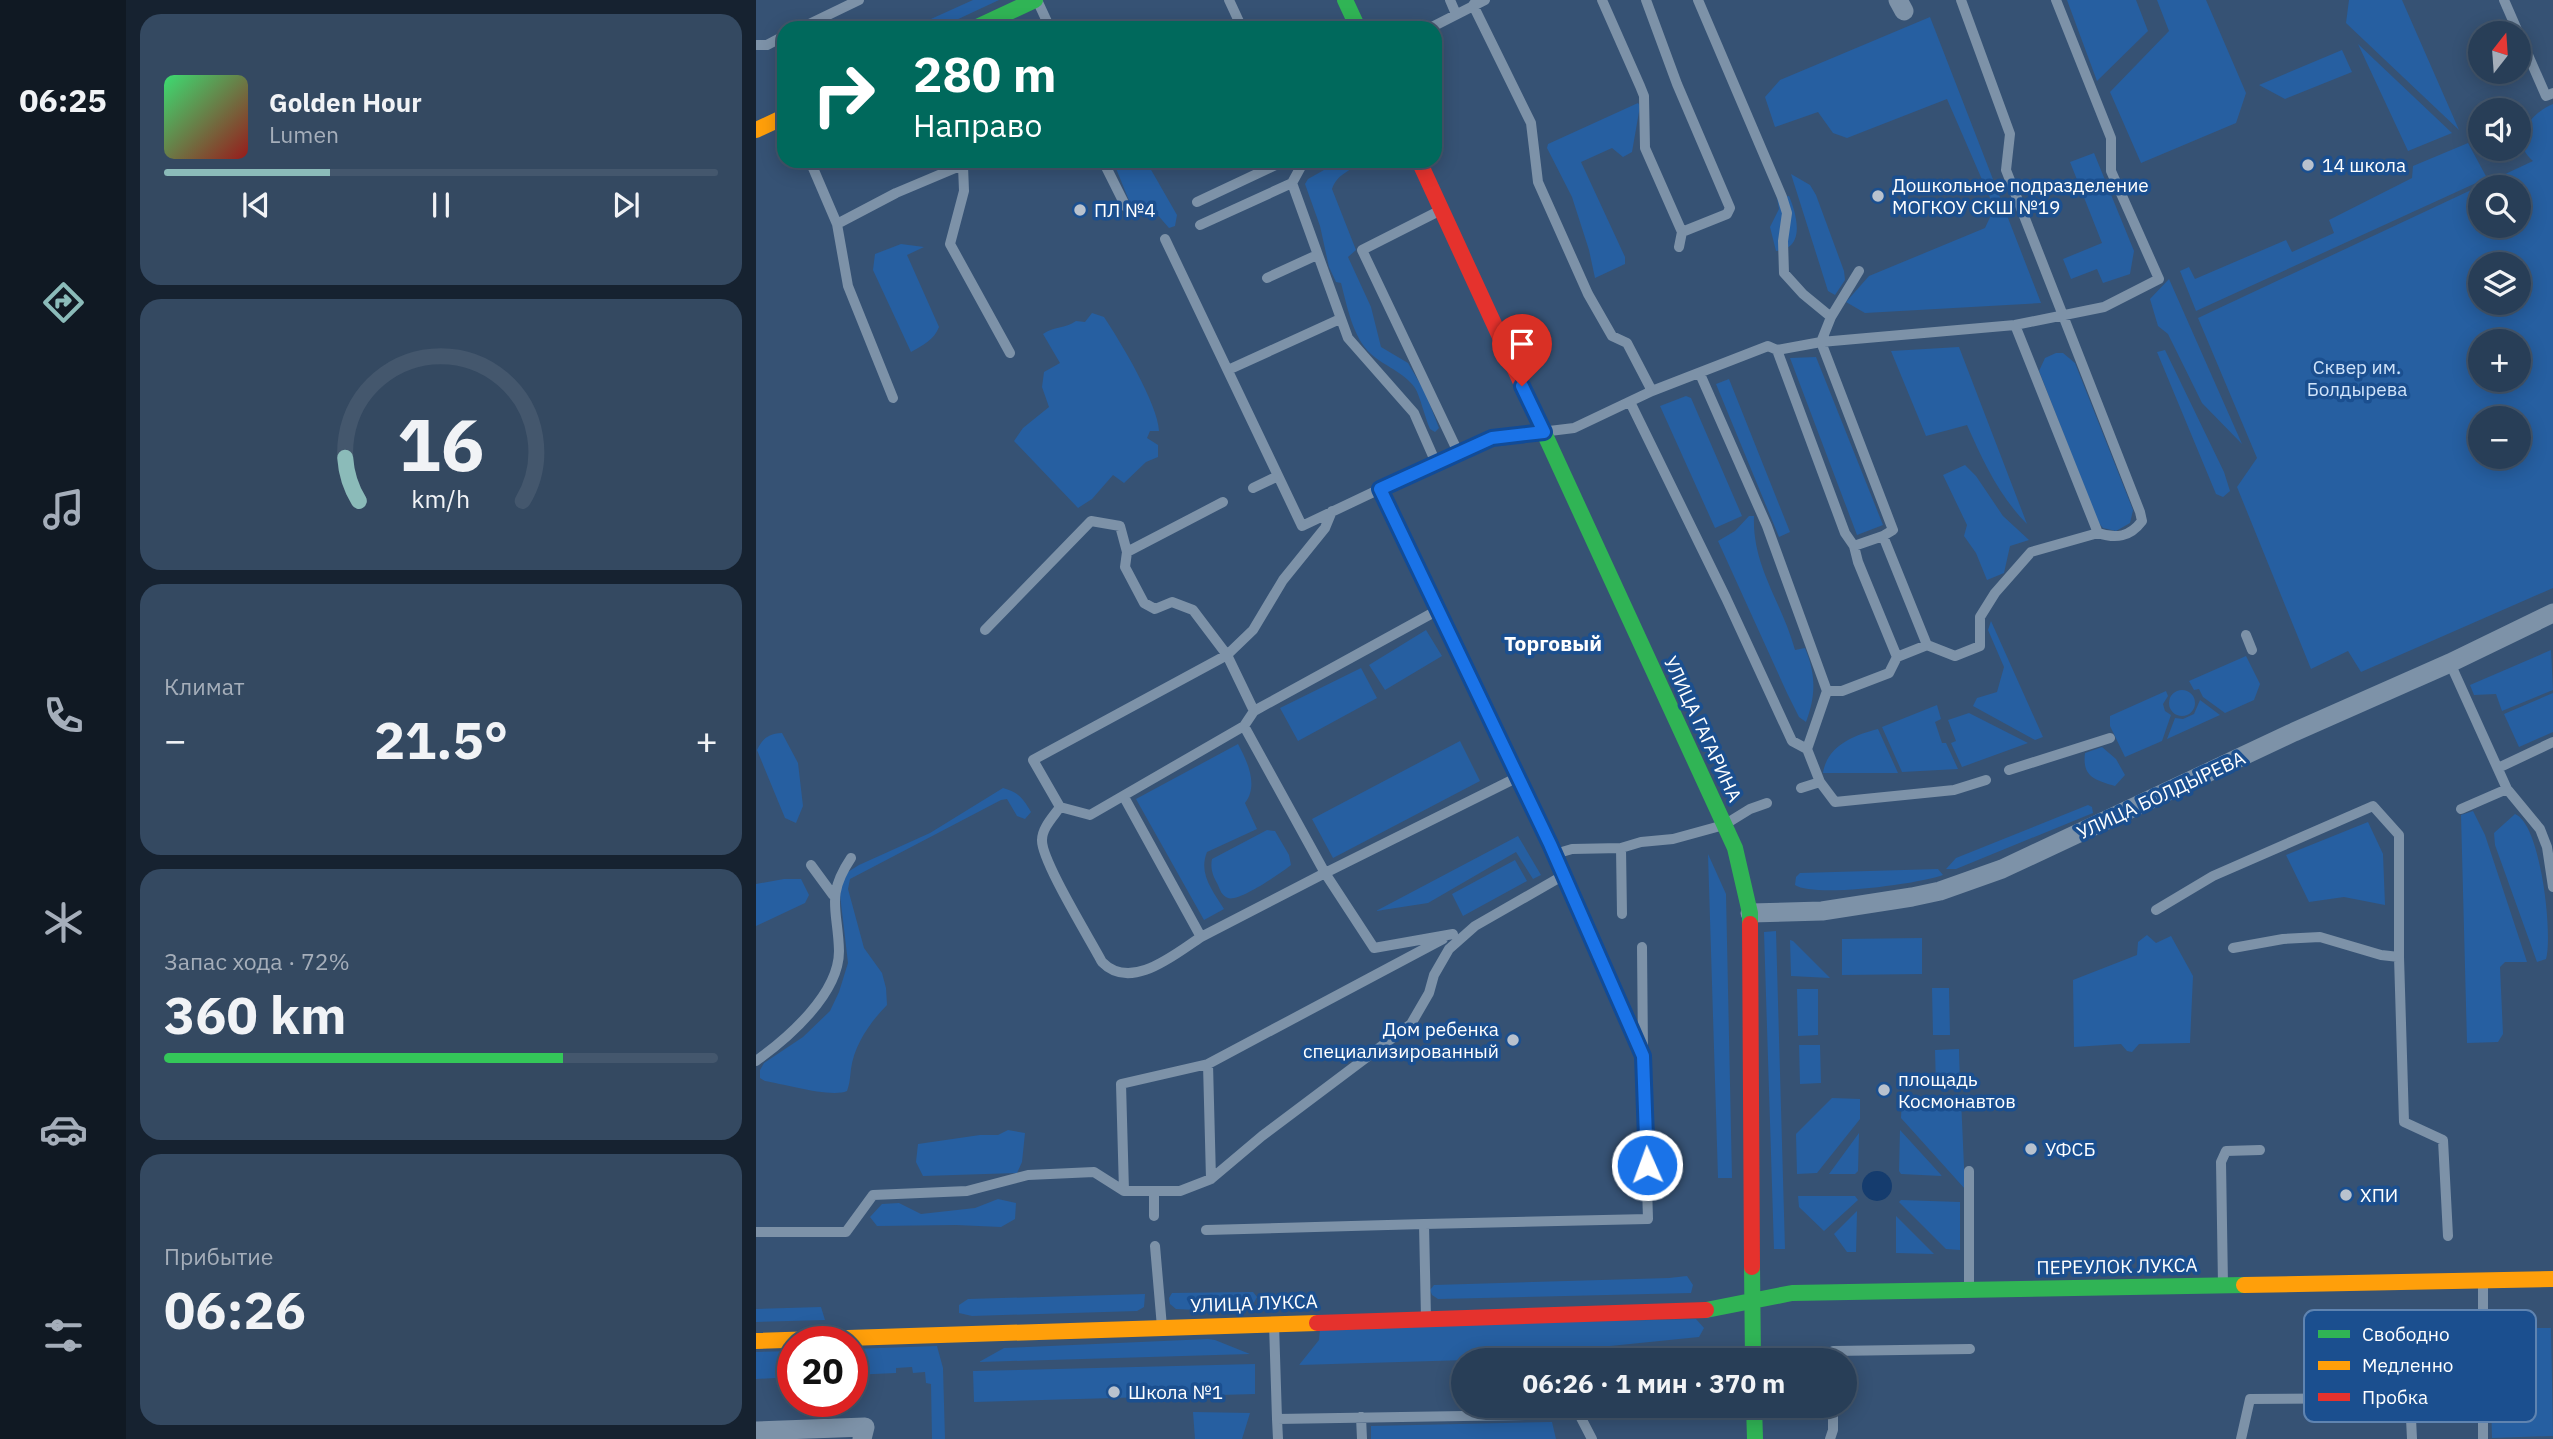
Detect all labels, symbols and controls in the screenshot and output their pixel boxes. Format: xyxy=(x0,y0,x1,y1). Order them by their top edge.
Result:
north arrow xyxy=(2468,21,2530,84)
map controls xyxy=(2468,21,2531,469)
text: 280 m xyxy=(913,42,1057,105)
icon: right xyxy=(798,49,889,140)
text: 06:25 xyxy=(19,79,107,121)
text: Golden Hour xyxy=(269,85,422,119)
button: sound xyxy=(2468,98,2531,161)
text: Направо xyxy=(913,104,1042,146)
text: Lumen xyxy=(269,119,339,149)
place label: 14 школа xyxy=(2322,153,2406,177)
marker: 14 школа xyxy=(2300,157,2316,173)
place label: Дошкольное подразделение МОГКОУ СКШ №19 xyxy=(1892,173,2149,219)
button: search xyxy=(2468,175,2531,238)
icon: previous xyxy=(237,186,275,224)
icon: pause xyxy=(422,186,460,224)
icon: next xyxy=(607,186,645,224)
marker: Дошкольное подразделение МОГКОУ СКШ №19 xyxy=(1870,188,1886,204)
place label: ПЛ №4 xyxy=(1094,198,1156,222)
marker: ПЛ №4 xyxy=(1072,202,1088,218)
button: layers xyxy=(2468,252,2531,315)
icon: directions xyxy=(39,278,88,327)
pin xyxy=(1492,314,1552,386)
icon: arrive xyxy=(1503,325,1541,363)
button: + xyxy=(2468,329,2531,392)
park label: Сквер им. Болдырева xyxy=(2307,355,2407,401)
text: 16 xyxy=(397,396,485,491)
button: − xyxy=(2468,406,2531,469)
text: km/h xyxy=(412,481,470,514)
icon: music xyxy=(39,485,88,534)
district label: Торговый xyxy=(1504,629,1602,657)
street label: УЛИЦА ГАГАРИНА xyxy=(1659,652,1747,806)
text: Климат xyxy=(164,671,245,701)
icon: phone xyxy=(39,691,88,740)
text: 21.5° xyxy=(374,706,508,773)
text: − xyxy=(164,715,187,764)
text: + xyxy=(695,715,718,764)
street label: УЛИЦА БОЛДЫРЕВА xyxy=(2073,745,2249,845)
icon: climate xyxy=(39,898,88,947)
text: Запас хода · 72% xyxy=(164,946,350,976)
text: 360 km xyxy=(164,981,346,1048)
place label: Дом ребенка специализированный xyxy=(1303,1017,1499,1063)
marker: Дом ребенка специализированный xyxy=(1505,1032,1521,1048)
place label: площадь Космонавтов xyxy=(1898,1067,2016,1113)
marker: площадь Космонавтов xyxy=(1876,1082,1892,1098)
icon: car xyxy=(39,1105,88,1154)
position arrow xyxy=(1610,1128,1684,1202)
place label: УФСБ xyxy=(2045,1137,2096,1161)
marker: УФСБ xyxy=(2023,1141,2039,1157)
place label: ХПИ xyxy=(2360,1183,2398,1207)
marker: ХПИ xyxy=(2338,1187,2354,1203)
text: Прибытие xyxy=(164,1241,273,1271)
street label: ПЕРЕУЛОК ЛУКСА xyxy=(2036,1253,2198,1279)
text: 06:26 xyxy=(164,1276,306,1343)
street label: УЛИЦА ЛУКСА xyxy=(1190,1289,1318,1317)
legend xyxy=(2304,1310,2536,1422)
icon: filters xyxy=(39,1311,88,1360)
text: Свободно xyxy=(2362,1322,2450,1346)
speed limit sign: 20 xyxy=(777,1326,868,1417)
text: Медленно xyxy=(2362,1353,2453,1377)
text: 06:26 · 1 мин · 370 m xyxy=(1523,1366,1785,1400)
place label: Школа №1 xyxy=(1128,1380,1223,1404)
marker: Школа №1 xyxy=(1106,1384,1122,1400)
text: Пробка xyxy=(2362,1385,2428,1409)

